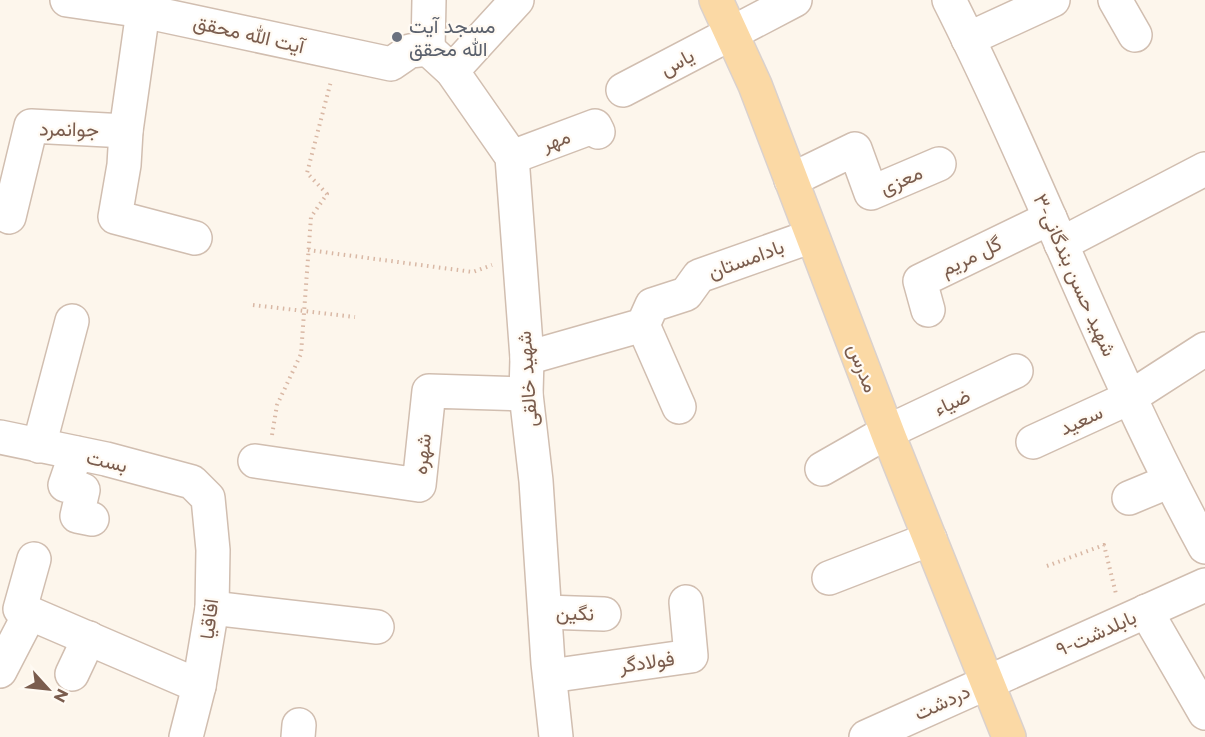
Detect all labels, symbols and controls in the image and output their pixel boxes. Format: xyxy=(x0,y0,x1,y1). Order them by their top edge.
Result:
street label: آیت الله محقق xyxy=(191,10,308,59)
place label: مسجد آیت الله محقق xyxy=(409,14,496,61)
marker: مسجد آیت الله محقق xyxy=(390,30,404,44)
street label: یاس xyxy=(656,43,698,81)
street label: جوانمرد xyxy=(39,116,99,143)
street label: مهر xyxy=(538,124,574,157)
street label: معزی xyxy=(876,160,926,201)
street label: ۳-شهید حسن بندگانی xyxy=(1027,190,1122,360)
street label: گل مریم xyxy=(937,231,1006,282)
street label: بادامستان xyxy=(705,234,787,284)
street label: شهید خالقی xyxy=(512,330,543,428)
street label: مدرس xyxy=(842,340,883,396)
street label: ضیاء xyxy=(930,383,974,421)
street label: سعید xyxy=(1055,400,1107,440)
street label: شهره xyxy=(408,432,437,476)
street label: بست xyxy=(84,445,130,477)
street label: اقاقیا xyxy=(195,597,223,641)
street label: نگین xyxy=(555,600,595,626)
street label: ۹-بابلدشت xyxy=(1052,605,1140,661)
street label: فولادگر xyxy=(617,646,676,679)
north arrow xyxy=(18,659,78,719)
street label: دردشت xyxy=(910,679,974,726)
text: N xyxy=(50,686,72,706)

